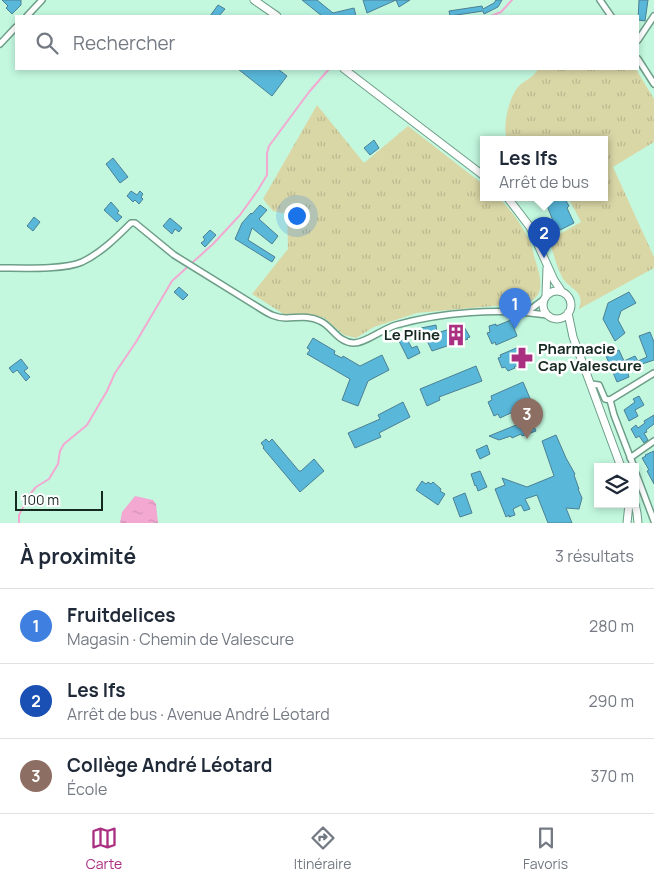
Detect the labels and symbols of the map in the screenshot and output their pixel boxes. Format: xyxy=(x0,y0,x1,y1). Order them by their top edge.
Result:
your location xyxy=(284,203,310,229)
pin: 2 xyxy=(528,217,560,258)
pin: 1 xyxy=(499,288,531,329)
building icon: Le Pline xyxy=(443,322,469,348)
place label: Le Pline xyxy=(384,324,440,345)
place label: Pharmacie Cap Valescure xyxy=(538,338,642,376)
pharmacy icon: Pharmacie Cap Valescure xyxy=(509,345,535,371)
pin: 3 xyxy=(511,398,543,439)
scale bar xyxy=(15,488,102,511)

